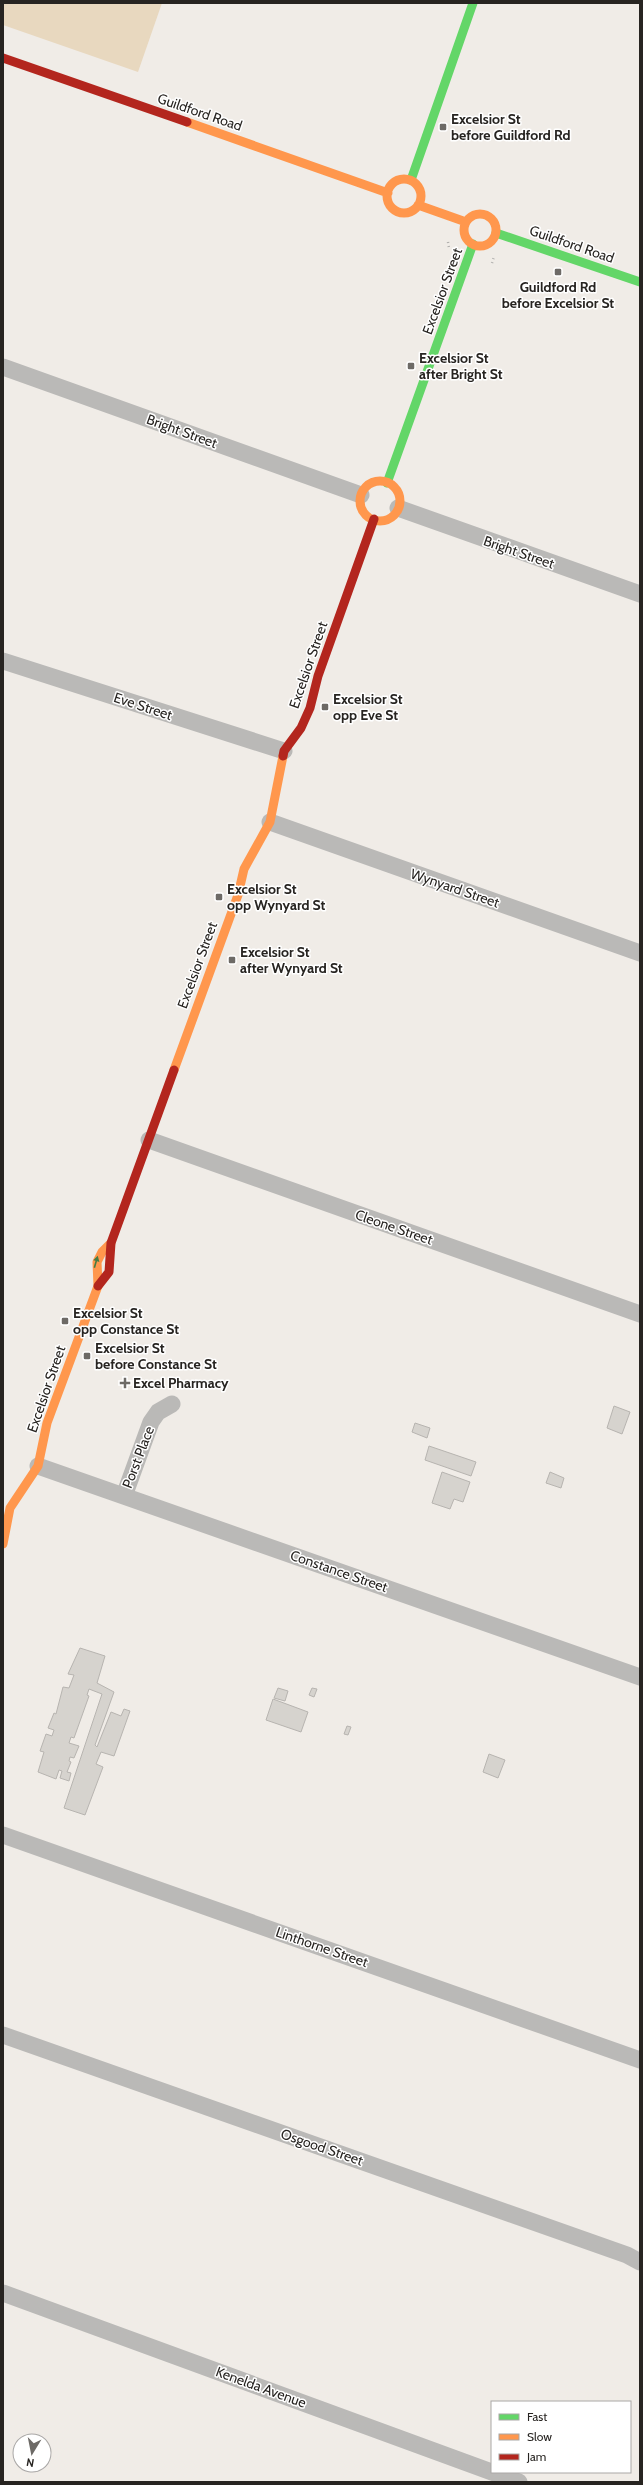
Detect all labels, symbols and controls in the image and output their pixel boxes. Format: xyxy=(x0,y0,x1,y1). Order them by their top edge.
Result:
street label: Guildford Road xyxy=(155,89,245,135)
place label: Excelsior St before Guildford Rd xyxy=(451,110,570,144)
marker: Excelsior St before Guildford Rd xyxy=(438,122,448,132)
street label: Guildford Road xyxy=(527,221,617,267)
street label: Excelsior Street xyxy=(418,245,466,337)
marker: Guildford Rd before Excelsior St xyxy=(553,267,563,277)
place label: Guildford Rd before Excelsior St xyxy=(502,278,614,312)
place label: Excelsior St after Bright St xyxy=(419,349,503,383)
marker: Excelsior St after Bright St xyxy=(406,361,416,371)
street label: Bright Street xyxy=(144,410,220,452)
street label: Bright Street xyxy=(481,531,557,573)
street label: Excelsior Street xyxy=(285,619,331,711)
street label: Eve Street xyxy=(111,688,175,724)
place label: Excelsior St opp Eve St xyxy=(333,690,403,724)
marker: Excelsior St opp Eve St xyxy=(320,702,330,712)
street label: Wynyard Street xyxy=(408,864,502,912)
place label: Excelsior St opp Wynyard St xyxy=(227,880,326,914)
marker: Excelsior St opp Wynyard St xyxy=(214,892,224,902)
street label: Excelsior Street xyxy=(173,919,221,1011)
place label: Excelsior St after Wynyard St xyxy=(240,943,343,977)
marker: Excelsior St after Wynyard St xyxy=(227,955,237,965)
street label: Cleone Street xyxy=(353,1205,435,1249)
one-way arrow xyxy=(94,1255,100,1268)
place label: Excelsior St opp Constance St xyxy=(73,1304,179,1338)
marker: Excelsior St opp Constance St xyxy=(60,1316,70,1326)
place label: Excelsior St before Constance St xyxy=(95,1339,217,1373)
street label: Excelsior Street xyxy=(23,1343,69,1435)
marker: Excelsior St before Constance St xyxy=(82,1351,92,1361)
place label: Excel Pharmacy xyxy=(133,1374,229,1392)
marker: Excel Pharmacy xyxy=(120,1378,130,1388)
street label: Porst Place xyxy=(118,1423,158,1491)
street label: Constance Street xyxy=(288,1546,390,1596)
street label: Linthorne Street xyxy=(274,1923,371,1971)
street label: Osgood Street xyxy=(279,2125,366,2170)
street label: Kenelda Avenue xyxy=(213,2362,309,2412)
legend xyxy=(491,2401,631,2473)
text: Fast xyxy=(527,2409,547,2424)
text: Slow xyxy=(527,2429,552,2444)
north arrow xyxy=(12,2433,52,2473)
text: Jam xyxy=(526,2449,546,2464)
text: N xyxy=(25,2455,35,2470)

